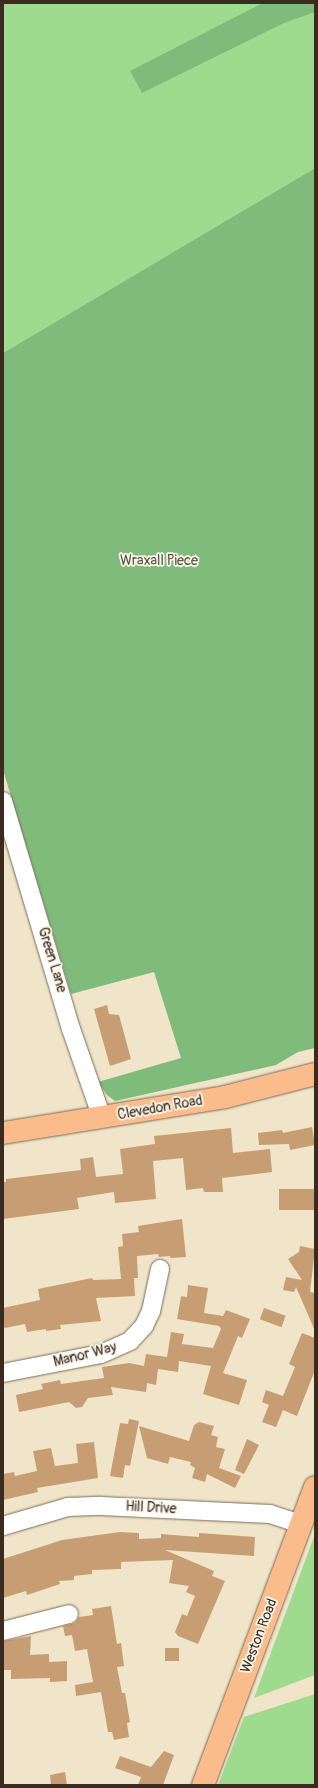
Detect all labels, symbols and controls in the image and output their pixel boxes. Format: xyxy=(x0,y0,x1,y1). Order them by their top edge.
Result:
park label: Wraxall Piece xyxy=(120,553,198,569)
street label: Green Lane xyxy=(34,925,70,995)
street label: Clevedon Road xyxy=(116,1092,204,1124)
street label: Manor Way xyxy=(52,1339,118,1371)
street label: Hill Drive xyxy=(125,1498,177,1518)
street label: Weston Road xyxy=(237,1597,281,1675)

